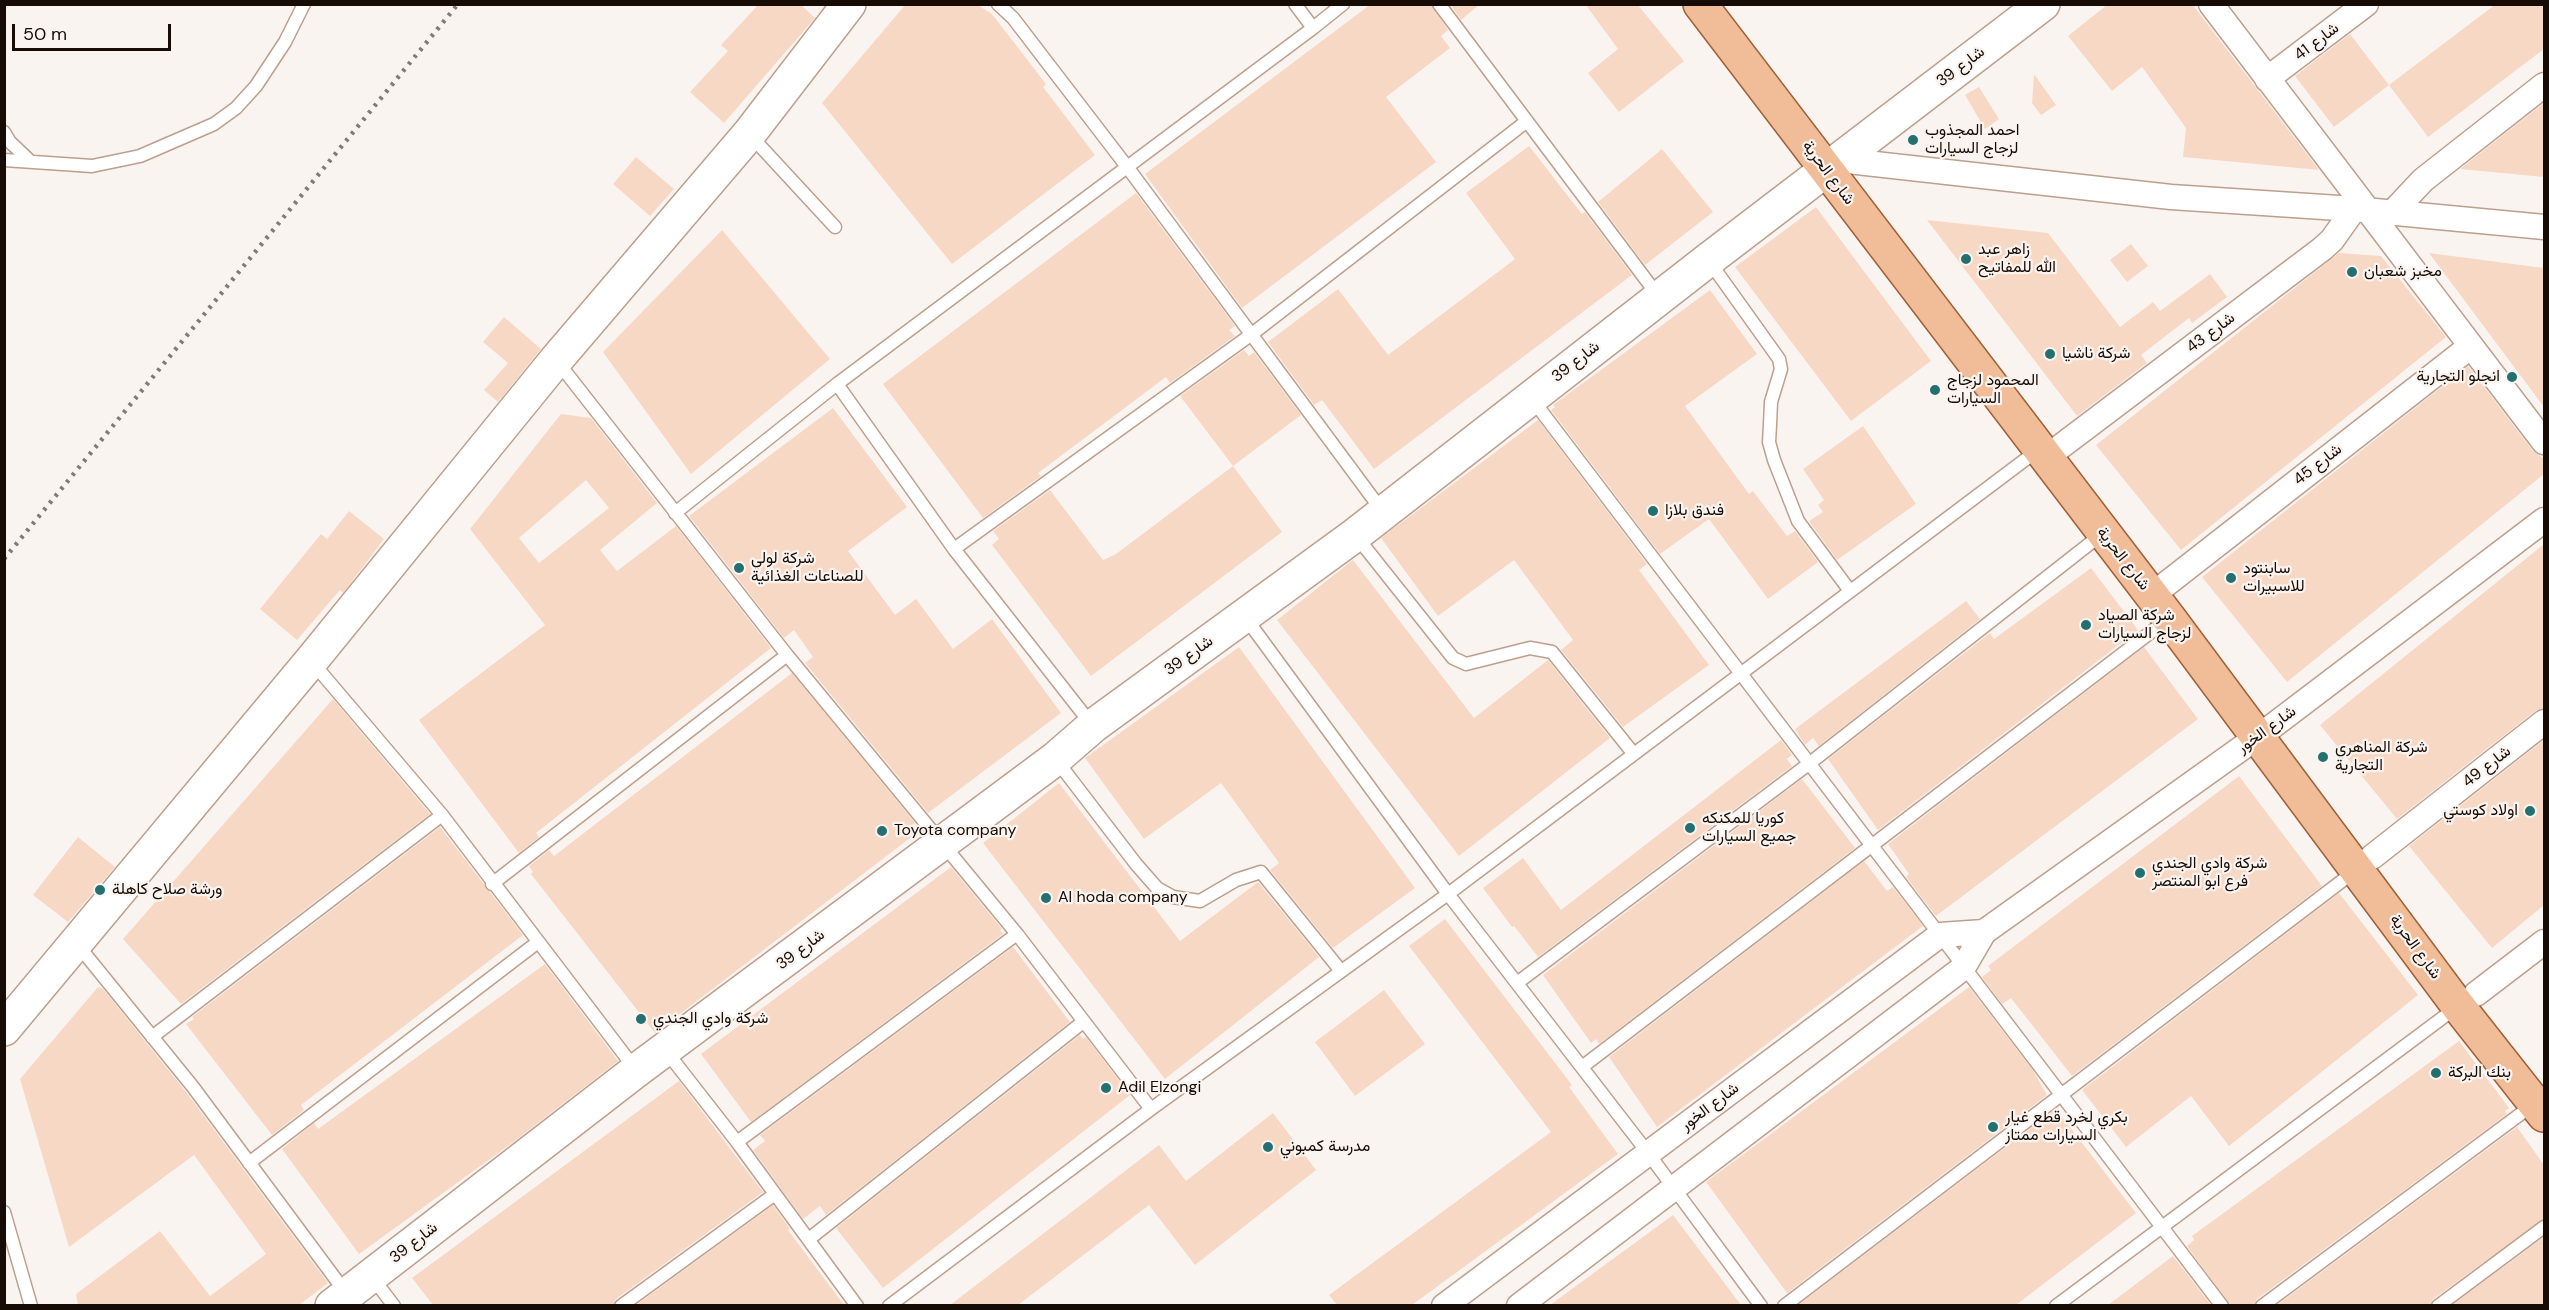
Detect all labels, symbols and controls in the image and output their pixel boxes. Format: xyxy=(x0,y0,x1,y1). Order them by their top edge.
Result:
scale bar xyxy=(15,12,174,50)
street label: شارع 41 xyxy=(2291,19,2343,65)
text: 50 m xyxy=(23,22,67,46)
street label: شارع 39 xyxy=(1933,43,1989,91)
place label: احمد المجذوب لزجاج السيارات xyxy=(1925,121,2019,159)
marker: احمد المجذوب لزجاج السيارات xyxy=(1906,133,1920,147)
street label: شارع الحرية xyxy=(1798,137,1858,209)
place label: زاهر عبد الله للمفاتيح xyxy=(1978,240,2056,278)
marker: زاهر عبد الله للمفاتيح xyxy=(1959,252,1973,266)
place label: مخبز شعبان xyxy=(2364,262,2442,282)
marker: مخبز شعبان xyxy=(2345,265,2359,279)
street label: شارع 43 xyxy=(2183,309,2239,357)
street label: شارع 39 xyxy=(1548,337,1604,387)
place label: شركة ناشيا xyxy=(2062,344,2130,364)
marker: شركة ناشيا xyxy=(2043,347,2057,361)
place label: انجلو التجارية xyxy=(2416,367,2500,387)
marker: انجلو التجارية xyxy=(2505,370,2519,384)
place label: المحمود لزجاج السيارات xyxy=(1947,371,2039,409)
marker: المحمود لزجاج السيارات xyxy=(1928,383,1942,397)
street label: شارع 45 xyxy=(2290,440,2346,490)
place label: فندق بلازا xyxy=(1665,501,1724,521)
marker: فندق بلازا xyxy=(1646,504,1660,518)
street label: شارع الحرية xyxy=(2092,523,2154,595)
place label: شركة لولي للصناعات الغذائية xyxy=(751,549,864,587)
place label: سابنتود للاسبيرات xyxy=(2243,559,2305,597)
marker: شركة لولي للصناعات الغذائية xyxy=(732,561,746,575)
marker: سابنتود للاسبيرات xyxy=(2224,571,2238,585)
place label: شركة الصياد لزجاج السيارات xyxy=(2098,606,2191,644)
marker: شركة الصياد لزجاج السيارات xyxy=(2079,618,2093,632)
street label: شارع 39 xyxy=(1161,632,1217,680)
street label: شارع الخور xyxy=(2234,702,2300,758)
place label: شركة المناهري التجارية xyxy=(2335,738,2428,776)
street label: شارع 49 xyxy=(2459,742,2515,792)
marker: شركة المناهري التجارية xyxy=(2316,750,2330,764)
place label: اولاد كوستي xyxy=(2443,801,2518,821)
marker: اولاد كوستي xyxy=(2523,804,2537,818)
place label: كوريا للمكنكه جميع السيارات xyxy=(1702,809,1796,847)
place label: Toyota company xyxy=(894,821,1016,841)
marker: كوريا للمكنكه جميع السيارات xyxy=(1683,821,1697,835)
marker: Toyota company xyxy=(875,824,889,838)
place label: شركة وادي الجندي فرع ابو المنتصر xyxy=(2152,854,2267,892)
marker: شركة وادي الجندي فرع ابو المنتصر xyxy=(2133,866,2147,880)
place label: ورشة صلاح كاهلة xyxy=(112,880,222,900)
marker: ورشة صلاح كاهلة xyxy=(93,883,107,897)
place label: Al hoda company xyxy=(1058,888,1188,908)
marker: Al hoda company xyxy=(1039,891,1053,905)
street label: شارع الحرية xyxy=(2385,911,2445,983)
street label: شارع 39 xyxy=(773,926,829,974)
place label: شركة وادي الجندي xyxy=(653,1009,768,1029)
marker: شركة وادي الجندي xyxy=(634,1012,648,1026)
place label: بنك البركة xyxy=(2448,1063,2511,1083)
marker: بنك البركة xyxy=(2429,1066,2443,1080)
place label: Adil Elzongi xyxy=(1118,1078,1201,1098)
street label: شارع الخور xyxy=(1677,1079,1743,1135)
marker: Adil Elzongi xyxy=(1099,1081,1113,1095)
place label: بكري لخرد قطع غيار السيارات ممتاز xyxy=(2005,1108,2128,1146)
marker: بكري لخرد قطع غيار السيارات ممتاز xyxy=(1986,1120,2000,1134)
place label: مدرسة كمبوني xyxy=(1280,1137,1370,1157)
marker: مدرسة كمبوني xyxy=(1261,1140,1275,1154)
street label: شارع 39 xyxy=(386,1218,442,1268)

